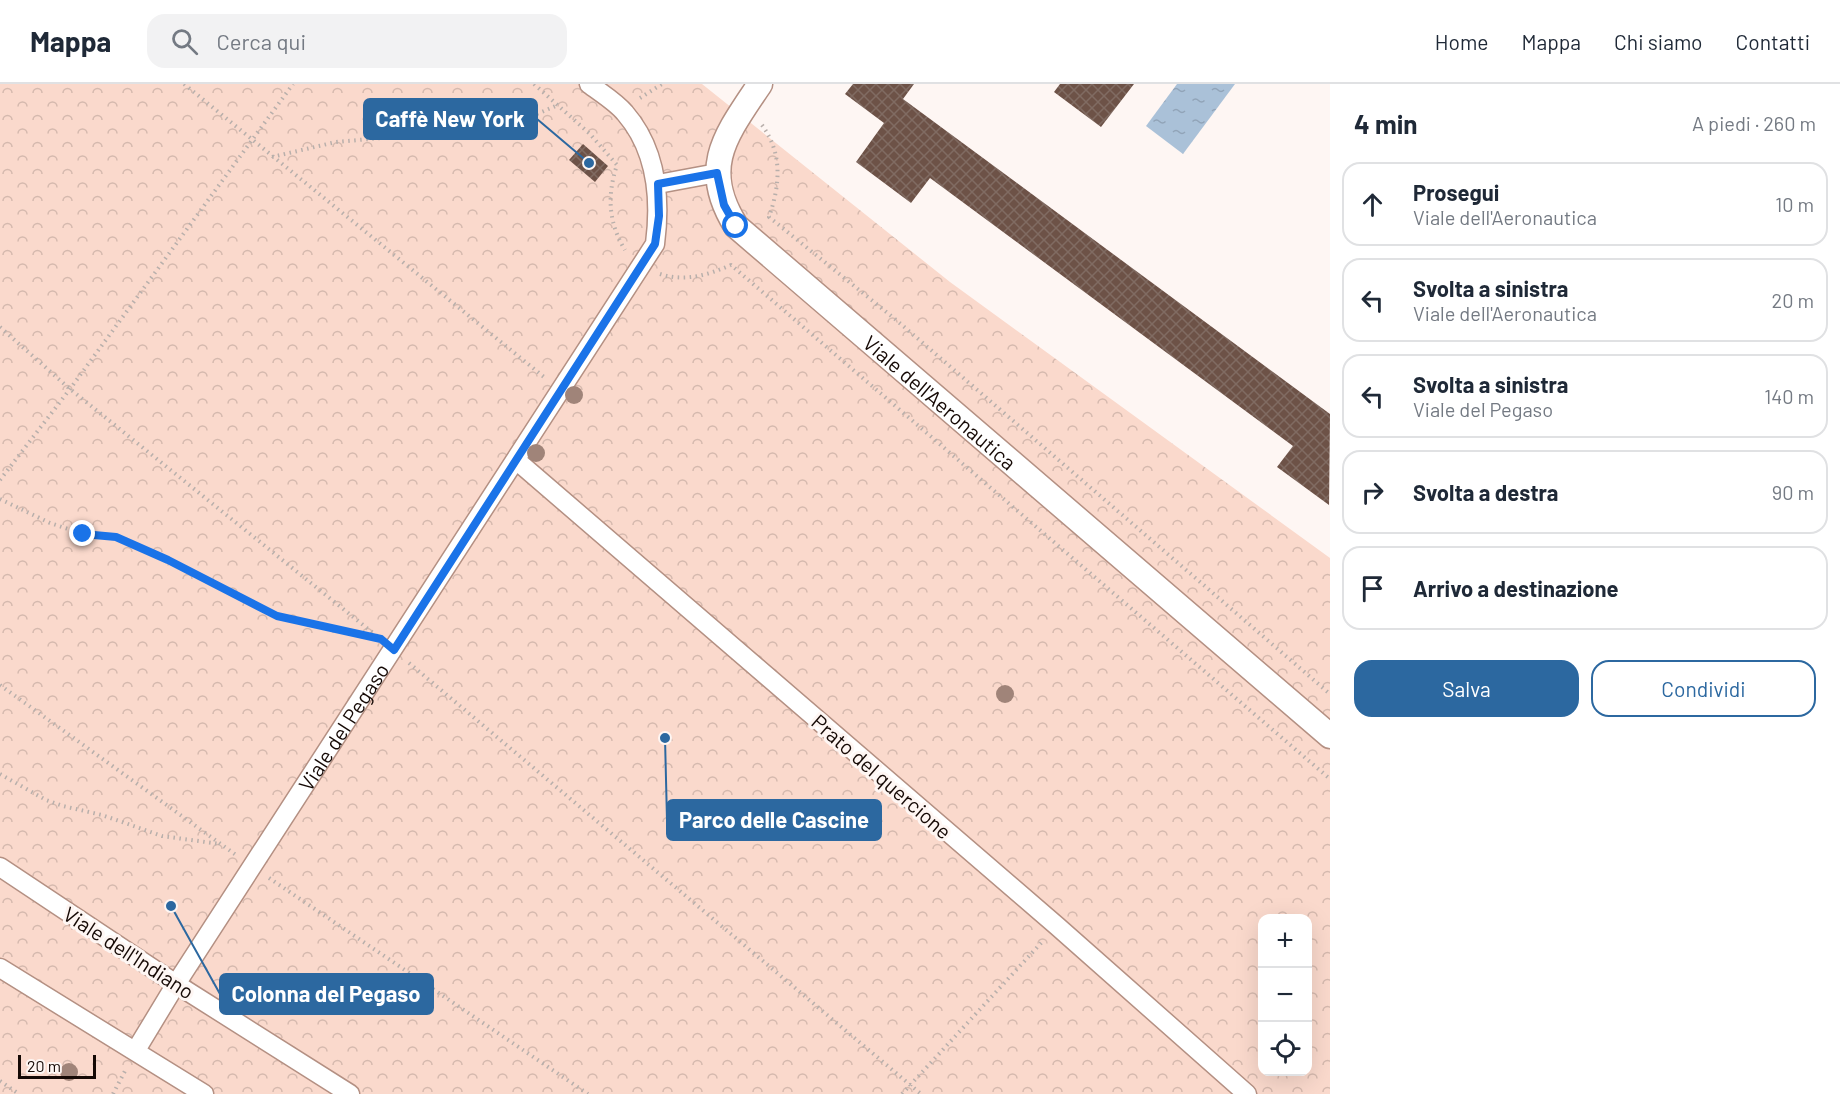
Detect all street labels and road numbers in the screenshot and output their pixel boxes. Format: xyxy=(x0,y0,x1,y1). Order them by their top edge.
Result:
street label: Viale dell'Aeronautica xyxy=(859,329,1022,474)
street label: Viale del Pegaso xyxy=(292,658,393,795)
street label: Prato del quercione xyxy=(807,708,957,844)
street label: Viale dell'Indiano xyxy=(59,901,199,1003)

